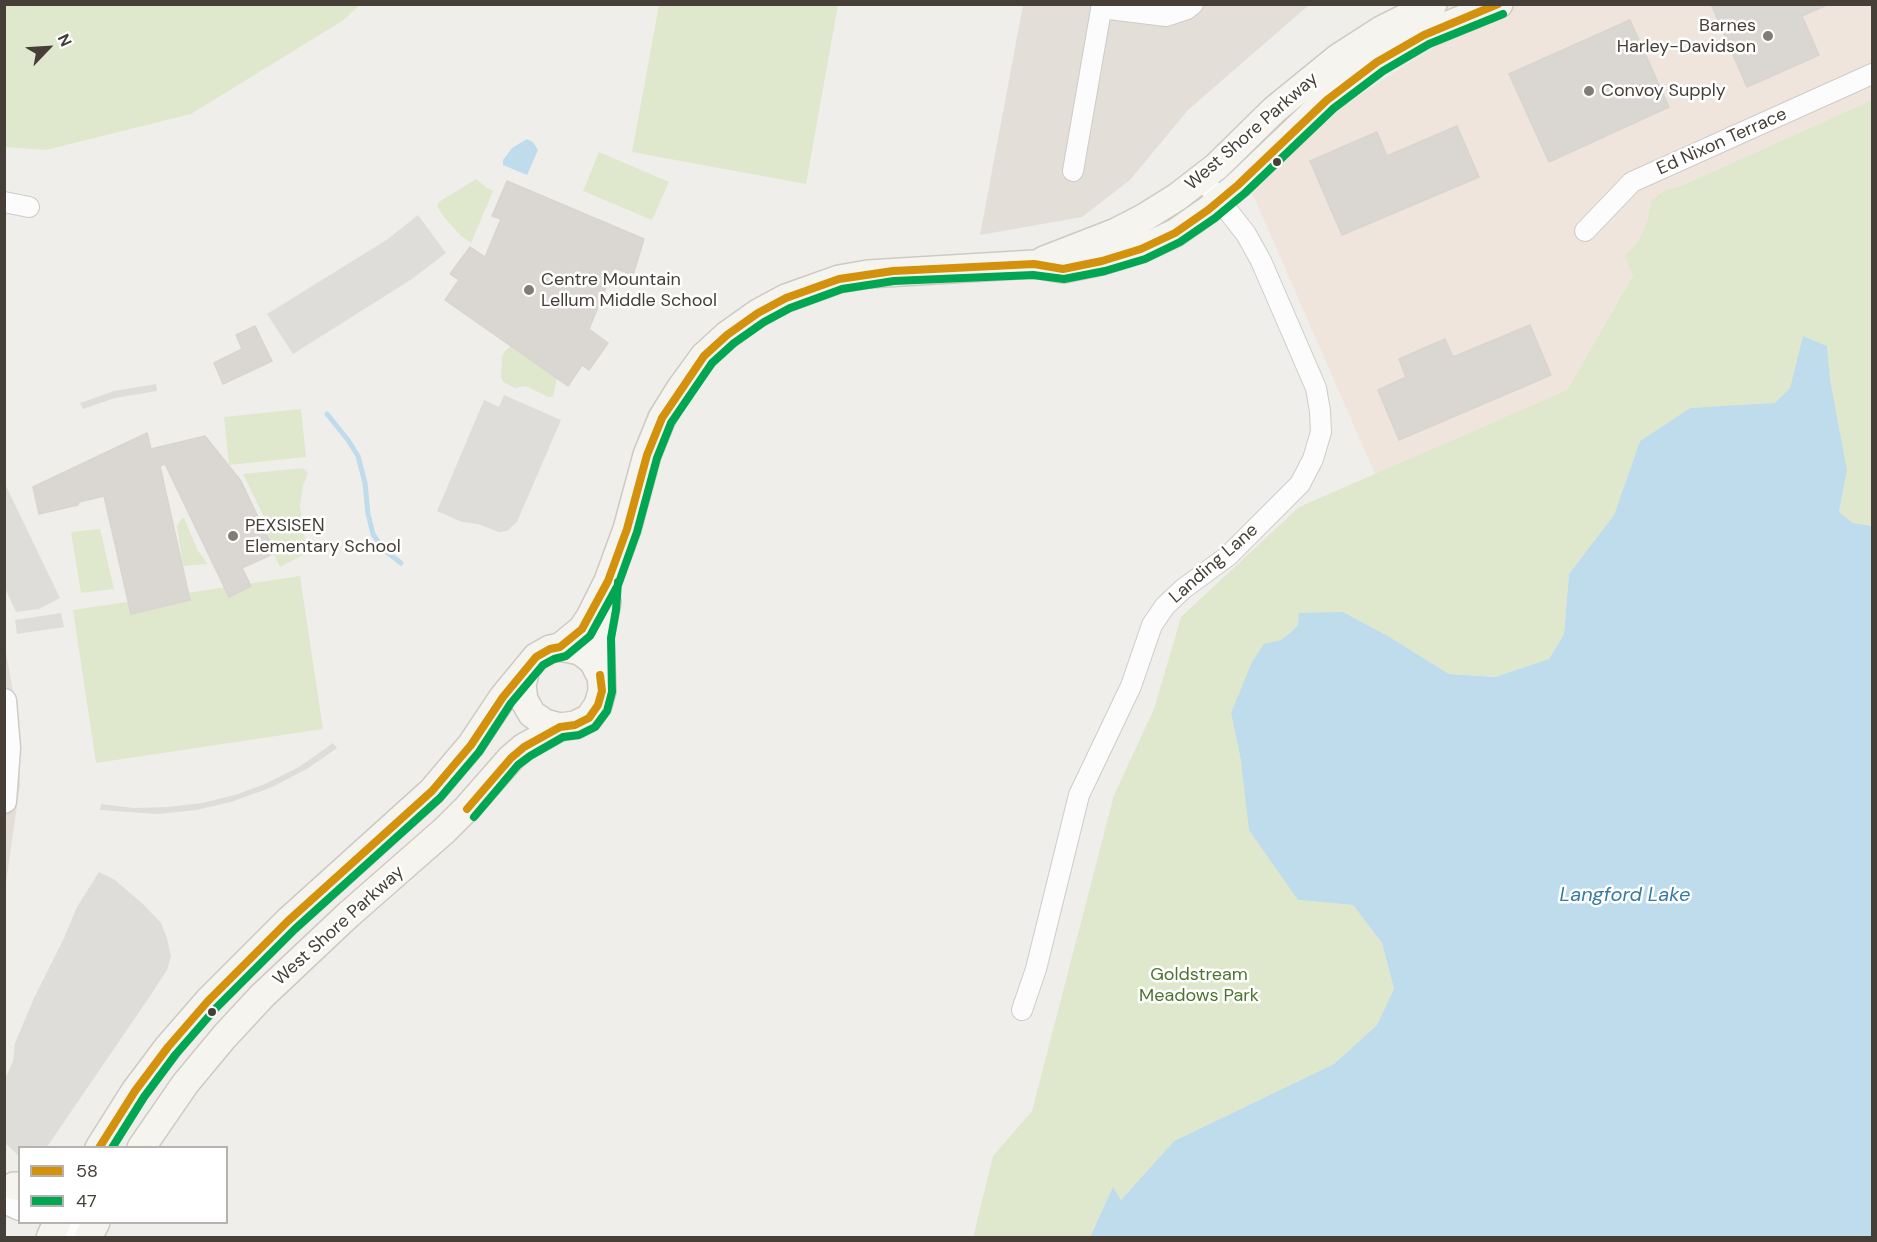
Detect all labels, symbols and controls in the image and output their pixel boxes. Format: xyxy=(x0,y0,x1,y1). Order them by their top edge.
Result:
place label: Barnes Harley-Davidson xyxy=(1617,15,1756,57)
north arrow xyxy=(18,18,78,78)
marker: Barnes Harley-Davidson xyxy=(1761,29,1775,43)
text: N xyxy=(53,30,77,50)
street label: West Shore Parkway xyxy=(1181,69,1323,195)
place label: Convoy Supply xyxy=(1601,80,1726,102)
marker: Convoy Supply xyxy=(1582,84,1596,98)
street label: Ed Nixon Terrace xyxy=(1654,104,1790,180)
unlabelled marker xyxy=(1271,156,1283,168)
place label: Centre Mountain Lellum Middle School xyxy=(541,269,717,312)
marker: Centre Mountain Lellum Middle School xyxy=(522,283,536,297)
place label: PEXSISEṈ Elementary School xyxy=(245,515,401,558)
street label: Landing Lane xyxy=(1165,520,1263,608)
marker: PEXSISEṈ Elementary School xyxy=(226,529,240,543)
street label: West Shore Parkway xyxy=(269,862,409,990)
water label: Langford Lake xyxy=(1560,884,1690,908)
park label: Goldstream Meadows Park xyxy=(1139,964,1259,1006)
unlabelled marker xyxy=(206,1006,218,1018)
legend xyxy=(18,1146,228,1224)
text: 58 xyxy=(76,1159,98,1183)
text: 47 xyxy=(76,1189,97,1213)

